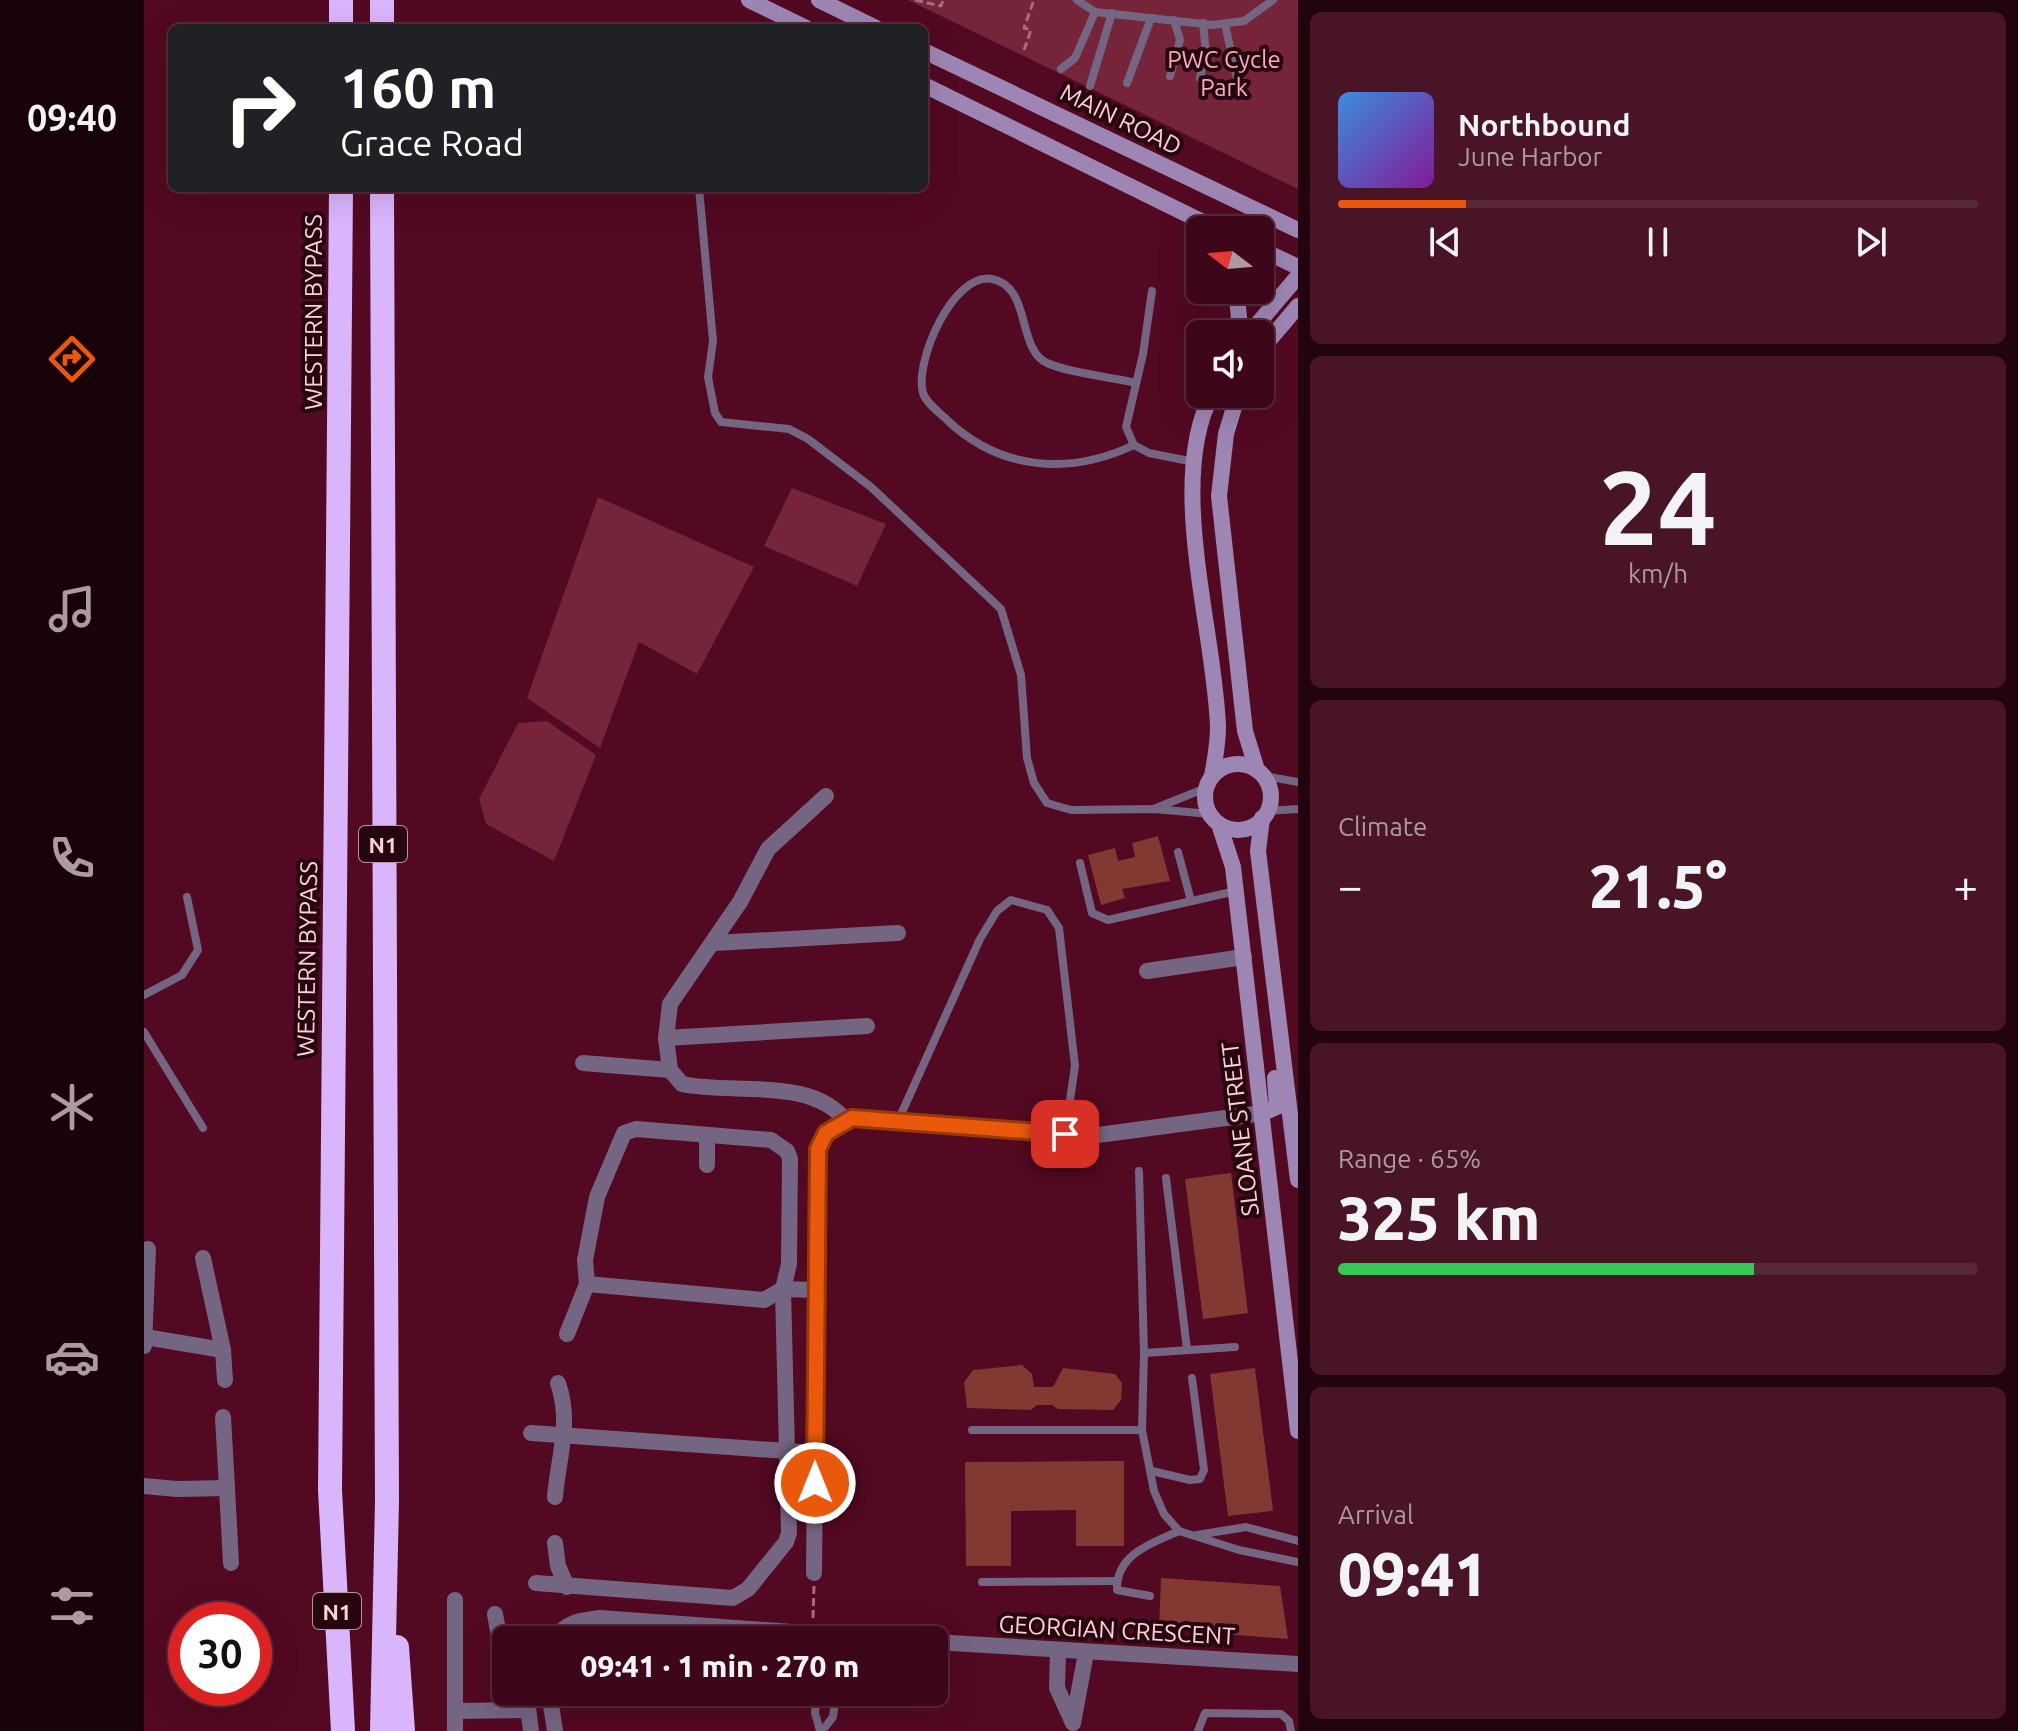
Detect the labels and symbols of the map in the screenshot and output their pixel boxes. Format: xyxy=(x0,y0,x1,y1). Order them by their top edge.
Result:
park label: PWC Cycle Park xyxy=(1167,46,1281,101)
street label: MAIN ROAD xyxy=(1056,78,1186,160)
street label: WESTERN BYPASS xyxy=(300,214,327,410)
north arrow xyxy=(1186,216,1274,304)
road number: N1 xyxy=(359,826,407,862)
street label: WESTERN BYPASS xyxy=(292,861,322,1057)
street label: SLOANE STREET xyxy=(1216,1040,1264,1218)
pin xyxy=(1031,1100,1099,1168)
position arrow xyxy=(773,1441,857,1525)
road number: N1 xyxy=(313,1593,361,1629)
speed limit sign: 30 xyxy=(168,1602,272,1706)
street label: GEORGIAN CRESCENT xyxy=(998,1610,1236,1650)

